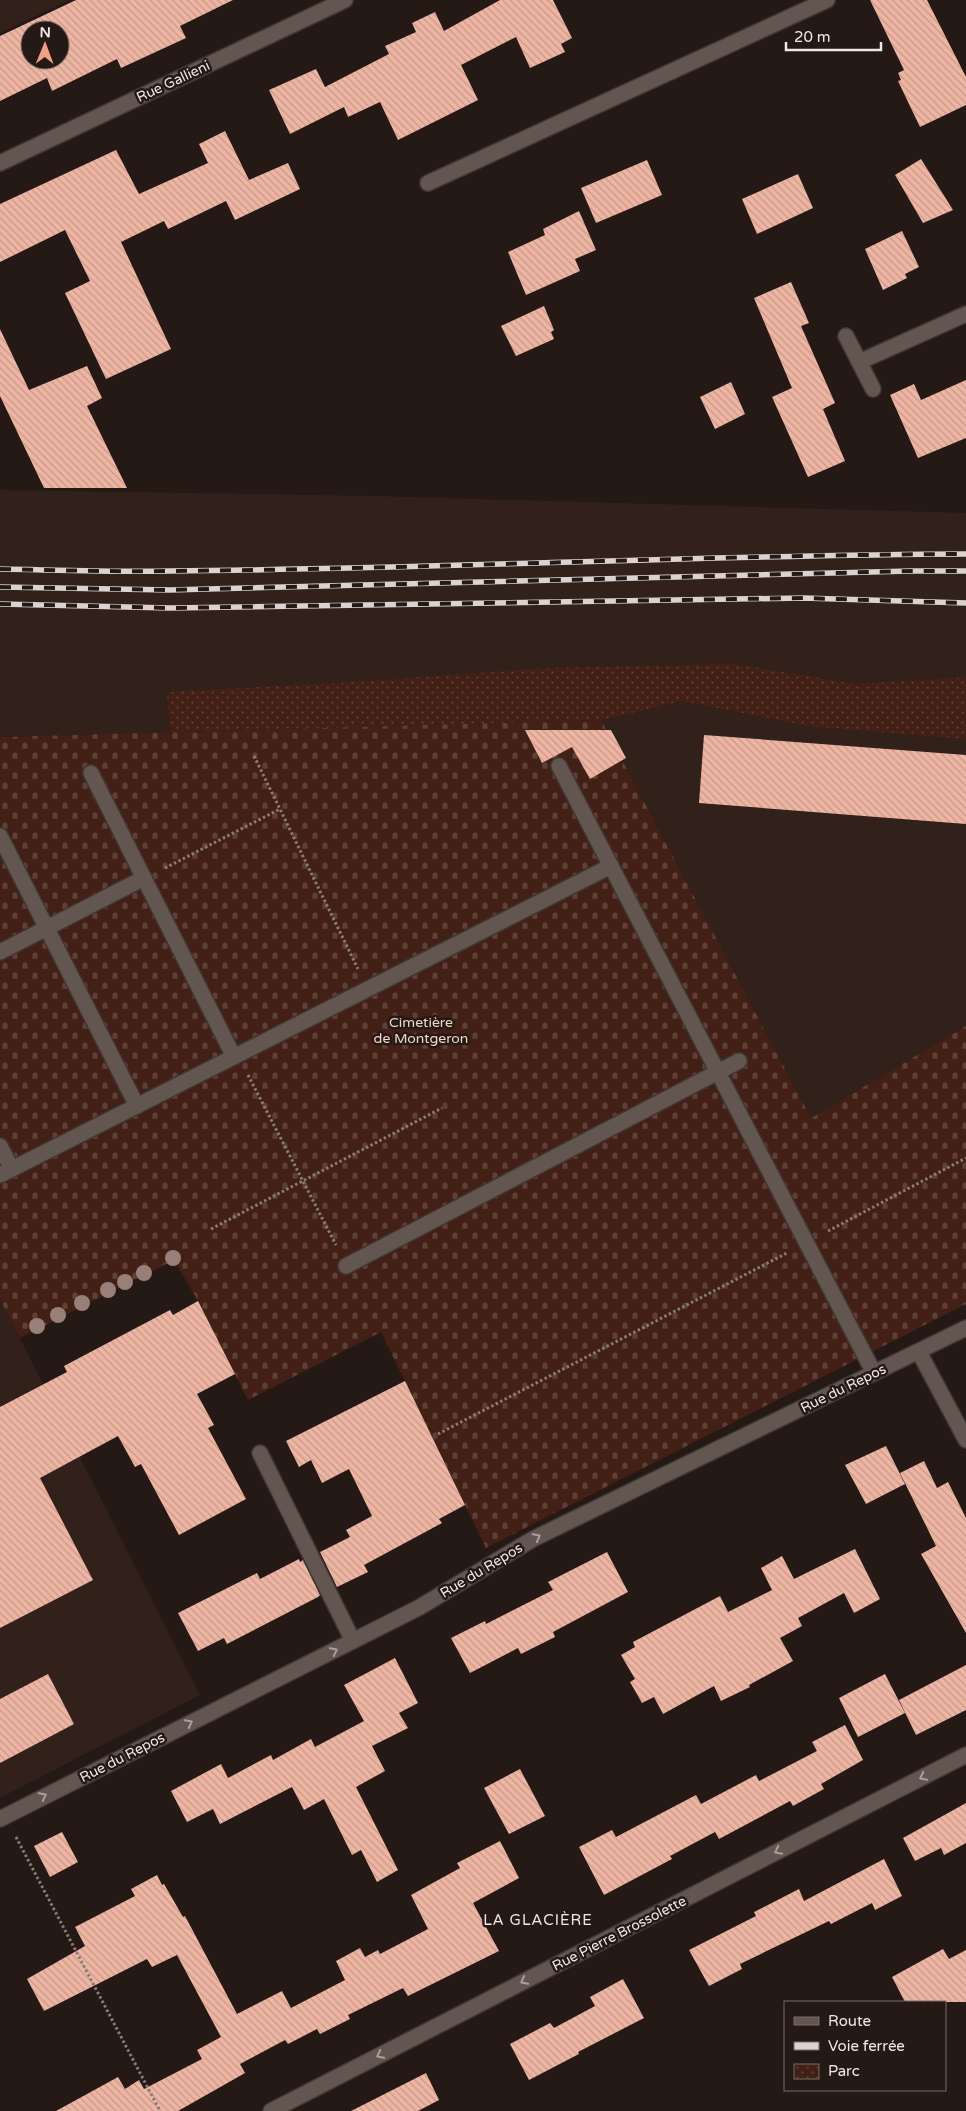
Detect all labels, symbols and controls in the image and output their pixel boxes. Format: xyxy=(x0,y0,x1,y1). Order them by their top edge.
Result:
north arrow xyxy=(20,20,70,70)
scale bar xyxy=(786,20,881,52)
text: N xyxy=(39,24,51,41)
text: 20 m xyxy=(794,28,831,46)
street label: Rue Gallieni xyxy=(134,57,213,106)
park label: Cimetière de Montgeron xyxy=(374,1014,468,1047)
street label: Rue du Repos xyxy=(798,1360,889,1416)
one-way arrow xyxy=(531,1533,540,1543)
street label: Rue du Repos xyxy=(437,1539,526,1602)
one-way arrow xyxy=(329,1647,338,1657)
one-way arrow xyxy=(183,1720,192,1730)
street label: Rue du Repos xyxy=(77,1729,168,1786)
one-way arrow xyxy=(919,1771,928,1781)
one-way arrow xyxy=(38,1792,47,1802)
one-way arrow xyxy=(774,1845,783,1855)
street label: Rue Pierre Brossolette xyxy=(549,1892,689,1975)
district label: LA GLACIÈRE xyxy=(483,1911,593,1929)
one-way arrow xyxy=(521,1975,530,1985)
legend xyxy=(784,2001,946,2091)
text: Route xyxy=(828,2012,871,2030)
text: Voie ferrée xyxy=(828,2037,905,2055)
one-way arrow xyxy=(376,2049,385,2059)
text: Parc xyxy=(828,2062,860,2080)

